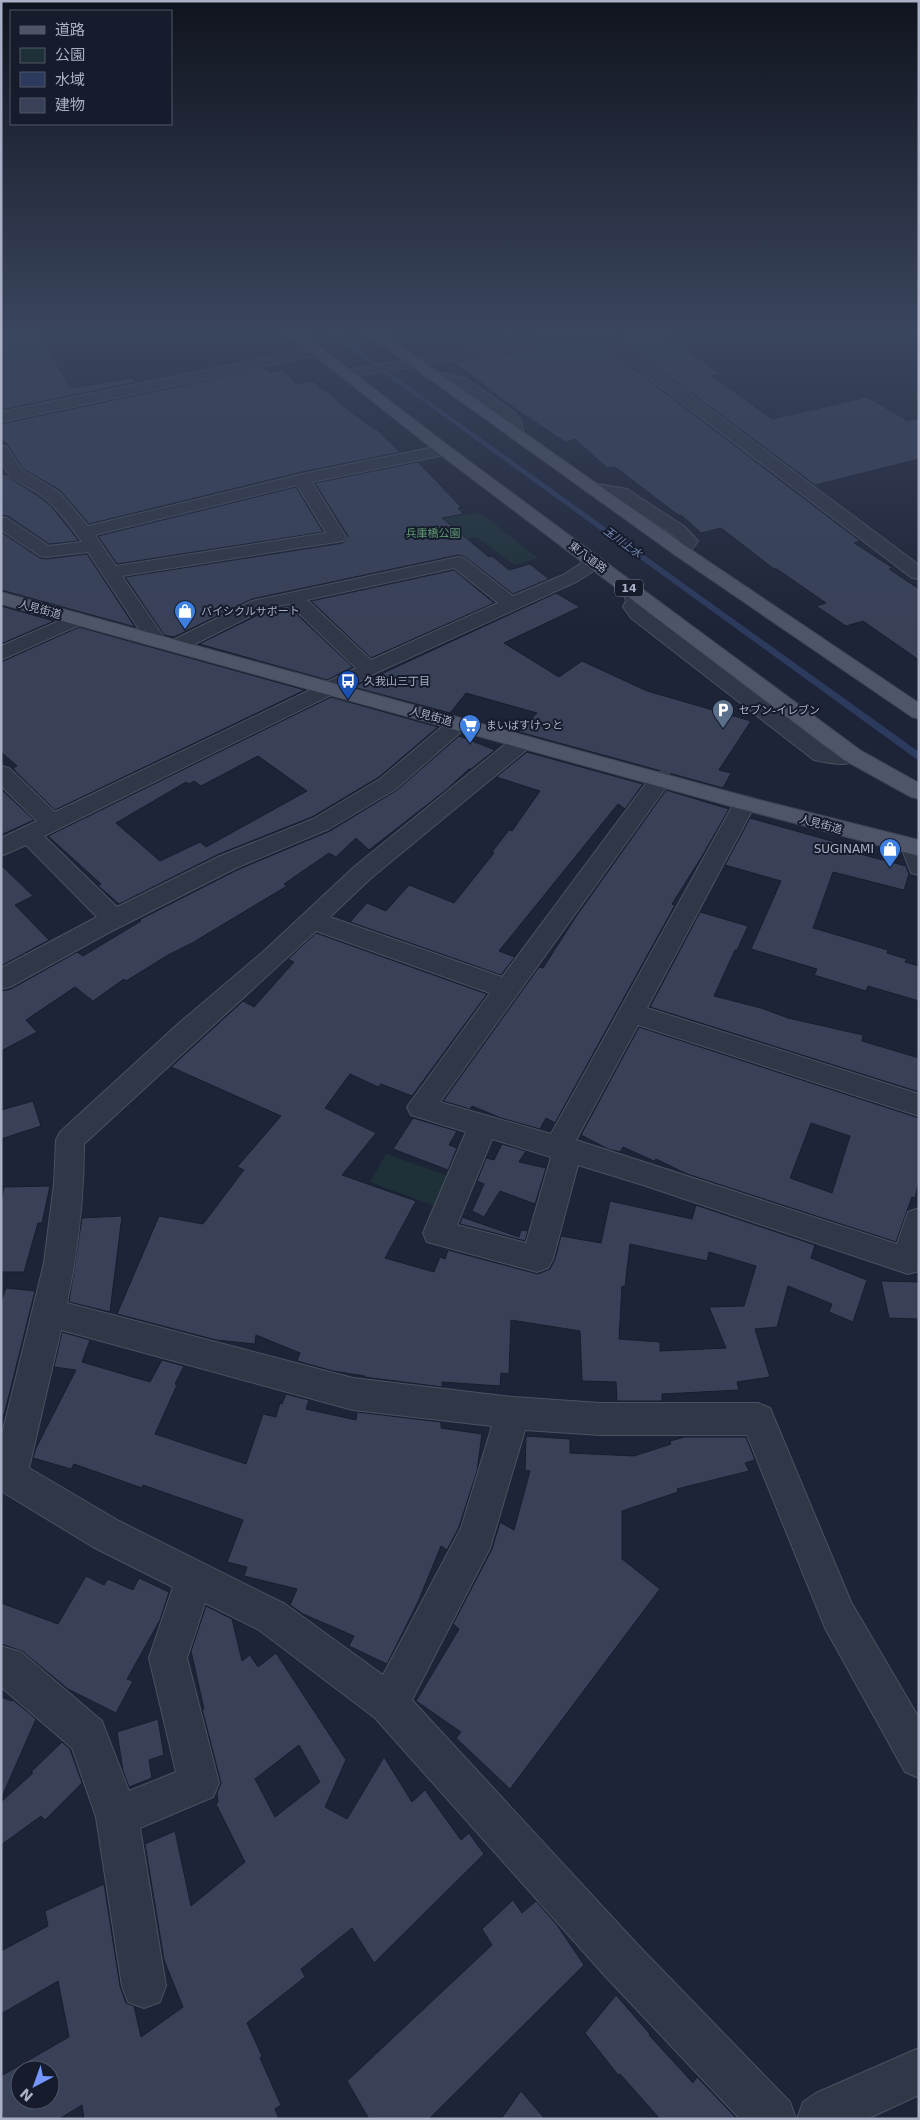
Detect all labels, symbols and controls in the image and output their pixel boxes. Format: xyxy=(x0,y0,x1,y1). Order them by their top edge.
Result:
legend xyxy=(10,10,172,125)
text: 道路 xyxy=(55,21,85,39)
text: 公園 xyxy=(55,46,85,64)
text: 水域 xyxy=(55,71,85,89)
text: 建物 xyxy=(55,96,85,114)
water label: 玉川上水 xyxy=(601,524,645,561)
park label: 兵庫橋公園 xyxy=(406,527,461,540)
street label: 東八道路 xyxy=(566,539,609,576)
road number: 14 xyxy=(615,580,643,596)
street label: 人見街道 xyxy=(17,598,63,621)
shop icon: バイシクルサポート xyxy=(173,599,197,630)
place label: バイシクルサポート xyxy=(201,605,300,618)
bus stop icon: 久我山三丁目 xyxy=(336,669,360,700)
place label: 久我山三丁目 xyxy=(364,675,430,688)
parking icon: セブン-イレブン xyxy=(711,698,735,729)
place label: セブン-イレブン xyxy=(739,704,820,717)
street label: 人見街道 xyxy=(408,705,454,728)
supermarket icon: まいばすけっと xyxy=(458,713,482,744)
place label: まいばすけっと xyxy=(486,719,563,732)
street label: 人見街道 xyxy=(798,813,844,836)
shop icon: SUGINAMI xyxy=(878,837,902,868)
place label: SUGINAMI xyxy=(814,842,874,856)
north arrow xyxy=(10,2060,60,2110)
text: N xyxy=(17,2085,36,2105)

